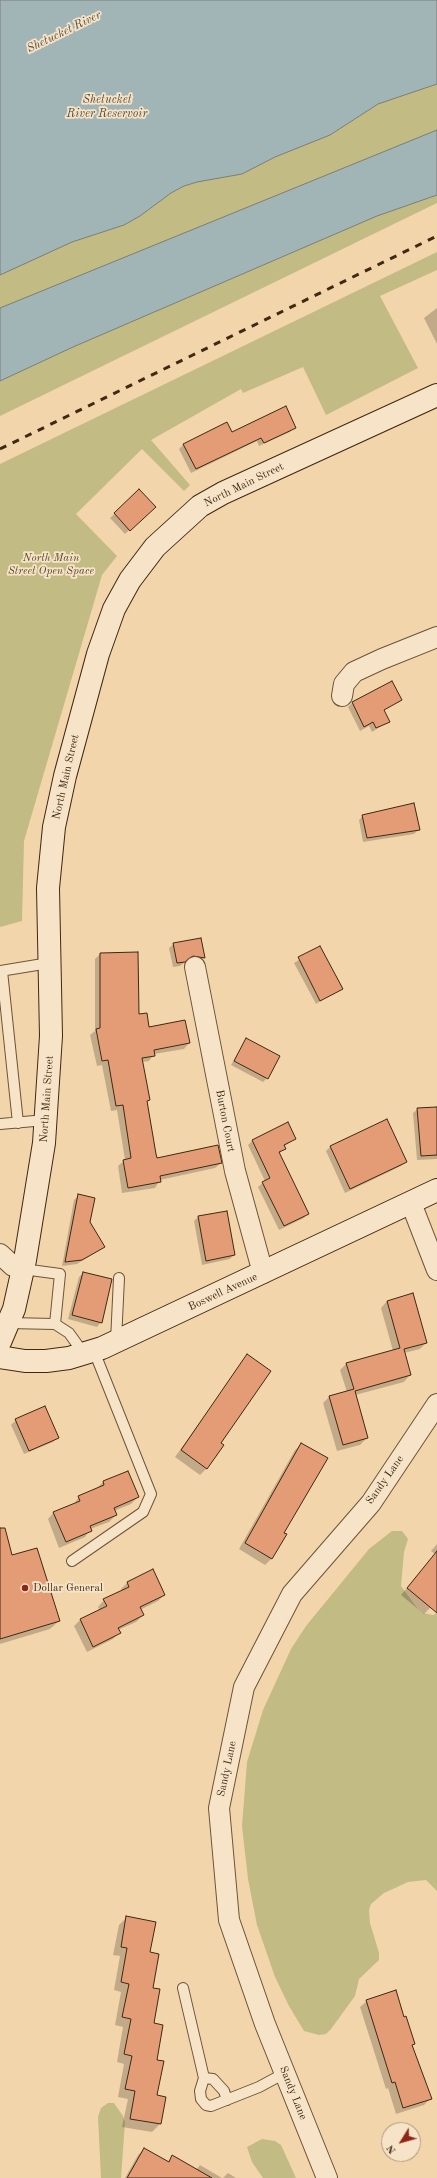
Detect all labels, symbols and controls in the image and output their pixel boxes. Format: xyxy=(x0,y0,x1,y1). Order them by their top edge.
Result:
water label: Shetucket River xyxy=(25,8,103,56)
water label: Shetucket River Reservoir xyxy=(67,93,147,121)
street label: North Main Street xyxy=(202,460,286,510)
park label: North Main Street Open Space xyxy=(8,551,94,577)
street label: North Main Street xyxy=(50,733,82,821)
street label: North Main Street xyxy=(37,1055,57,1143)
street label: Burton Court xyxy=(212,1089,238,1153)
street label: Boswell Avenue xyxy=(186,1270,260,1314)
street label: Sandy Lane xyxy=(363,1453,407,1507)
place label: Dollar General xyxy=(33,1581,103,1595)
marker: Dollar General xyxy=(20,1583,30,1593)
street label: Sandy Lane xyxy=(215,1740,239,1798)
street label: Sandy Lane xyxy=(276,2064,310,2122)
north arrow xyxy=(381,2122,421,2162)
text: N xyxy=(385,2142,399,2156)

